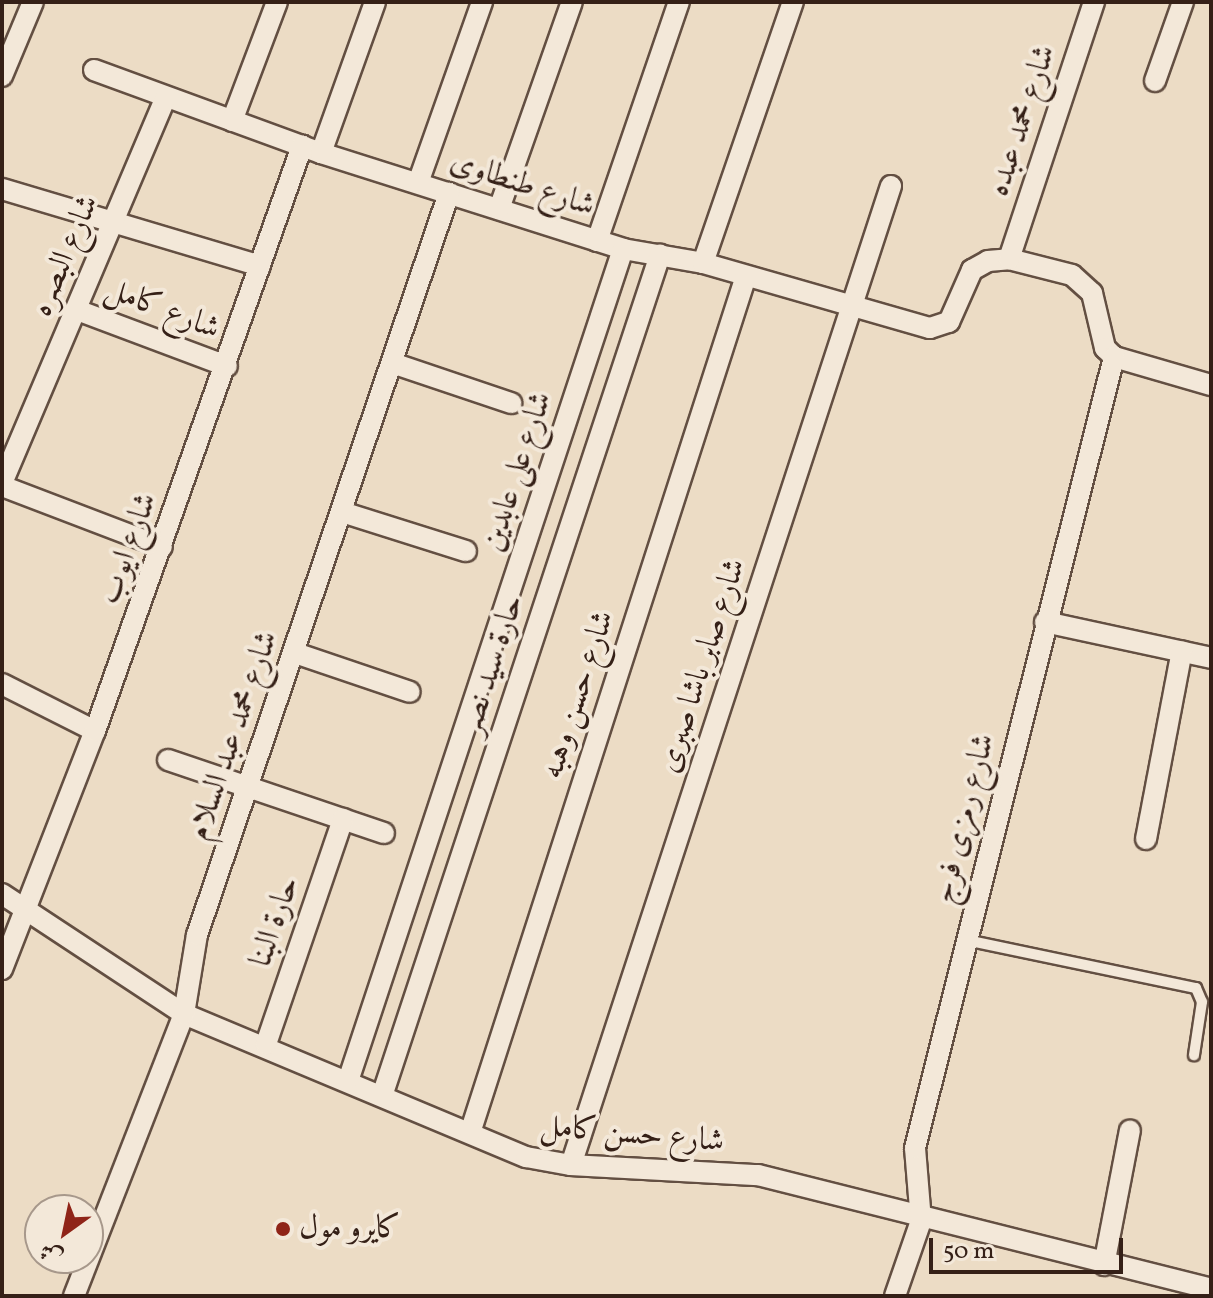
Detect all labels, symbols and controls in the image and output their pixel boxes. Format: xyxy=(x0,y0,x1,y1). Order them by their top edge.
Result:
street label: شارع محمد عبده xyxy=(981,41,1065,201)
street label: شارع طنطاوى xyxy=(445,144,599,226)
street label: شارع البصره xyxy=(23,190,109,322)
street label: شارع كامل xyxy=(99,271,225,349)
street label: شارع على عابدين xyxy=(474,387,562,557)
street label: شارع ايوب xyxy=(91,488,167,610)
street label: شارع صابر باشا صبرى xyxy=(650,554,756,778)
street label: حارة سيد نصر xyxy=(452,590,534,740)
street label: شارع حسن وهبه xyxy=(534,606,624,784)
street label: شارع محمد عبد السلام xyxy=(180,626,288,846)
street label: شارع رمزى فرج xyxy=(925,730,1005,908)
street label: حارة البنا xyxy=(243,872,309,972)
street label: شارع حسن كامل xyxy=(538,1108,726,1162)
north arrow xyxy=(24,1194,104,1274)
place label: كايرو مول xyxy=(299,1210,401,1248)
marker: كايرو مول xyxy=(274,1220,292,1238)
scale bar xyxy=(933,1222,1127,1272)
text: ش xyxy=(34,1234,69,1272)
text: 50 m xyxy=(943,1235,995,1269)

